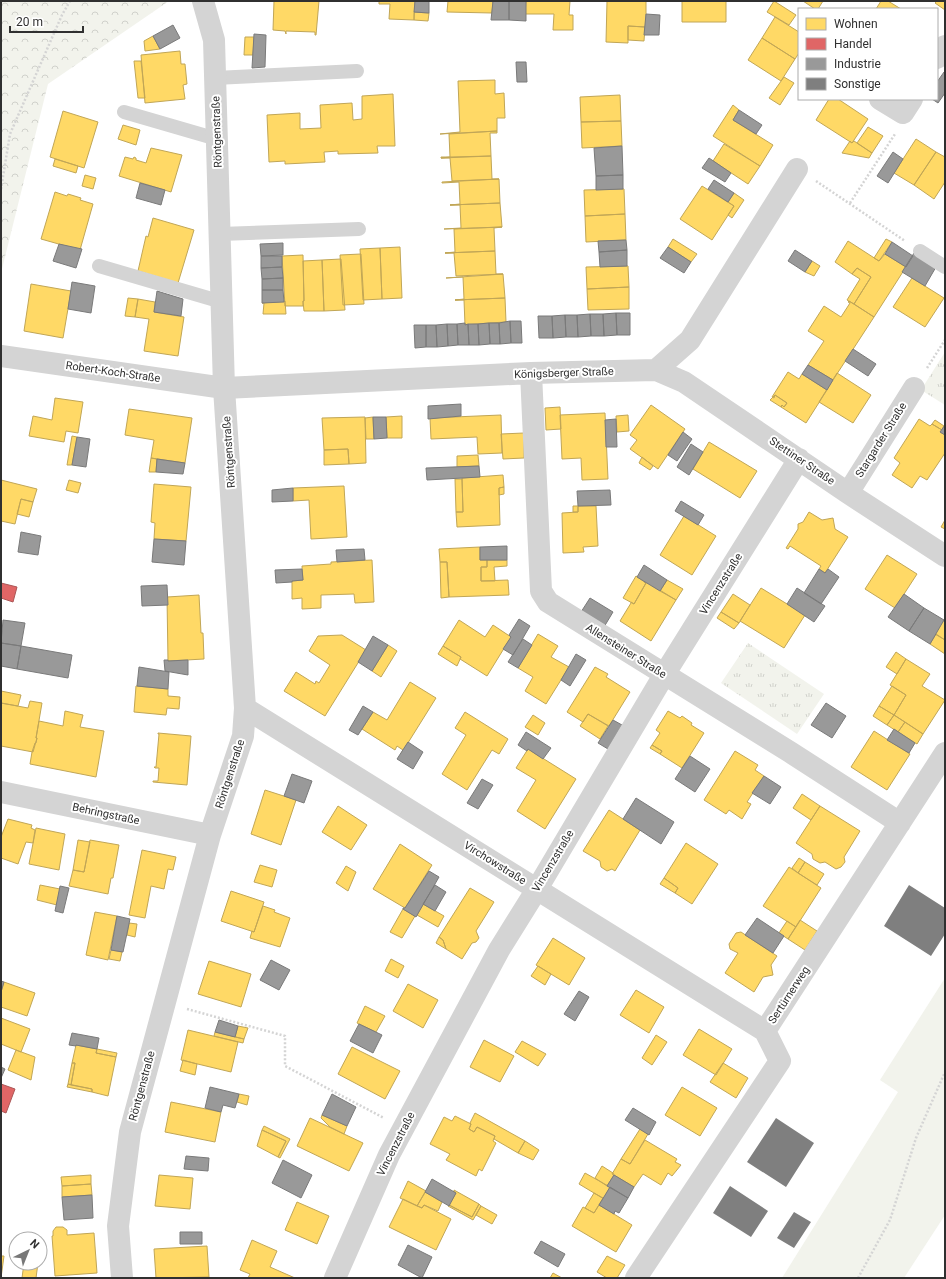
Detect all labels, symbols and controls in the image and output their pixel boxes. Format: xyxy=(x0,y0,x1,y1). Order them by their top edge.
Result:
scale bar xyxy=(10,8,83,34)
legend xyxy=(798,8,938,100)
text: 20 m xyxy=(16,15,43,29)
text: Wohnen xyxy=(834,17,878,31)
text: Handel xyxy=(834,37,872,51)
text: Industrie xyxy=(834,57,881,71)
text: Sonstige xyxy=(834,77,881,91)
street label: Röntgenstraße xyxy=(209,96,225,168)
street label: Robert-Koch-Straße xyxy=(65,359,161,385)
street label: Königsberger Straße xyxy=(514,365,614,381)
street label: Stargarder Straße xyxy=(853,400,909,480)
street label: Röntgenstraße xyxy=(220,415,238,488)
street label: Stettiner Straße xyxy=(767,434,837,488)
street label: Vincenzstraße xyxy=(697,551,745,617)
street label: Allensteiner Straße xyxy=(583,621,669,681)
street label: Röntgenstraße xyxy=(213,738,247,810)
street label: Behringstraße xyxy=(71,801,141,828)
street label: Vincenzstraße xyxy=(529,828,577,894)
street label: Virchowstraße xyxy=(462,839,529,887)
street label: Sertürnerweg xyxy=(766,964,812,1026)
street label: Röntgenstraße xyxy=(126,1049,158,1122)
street label: Vincenzstraße xyxy=(374,1110,418,1178)
north arrow xyxy=(8,1231,48,1271)
text: N xyxy=(27,1237,42,1252)

